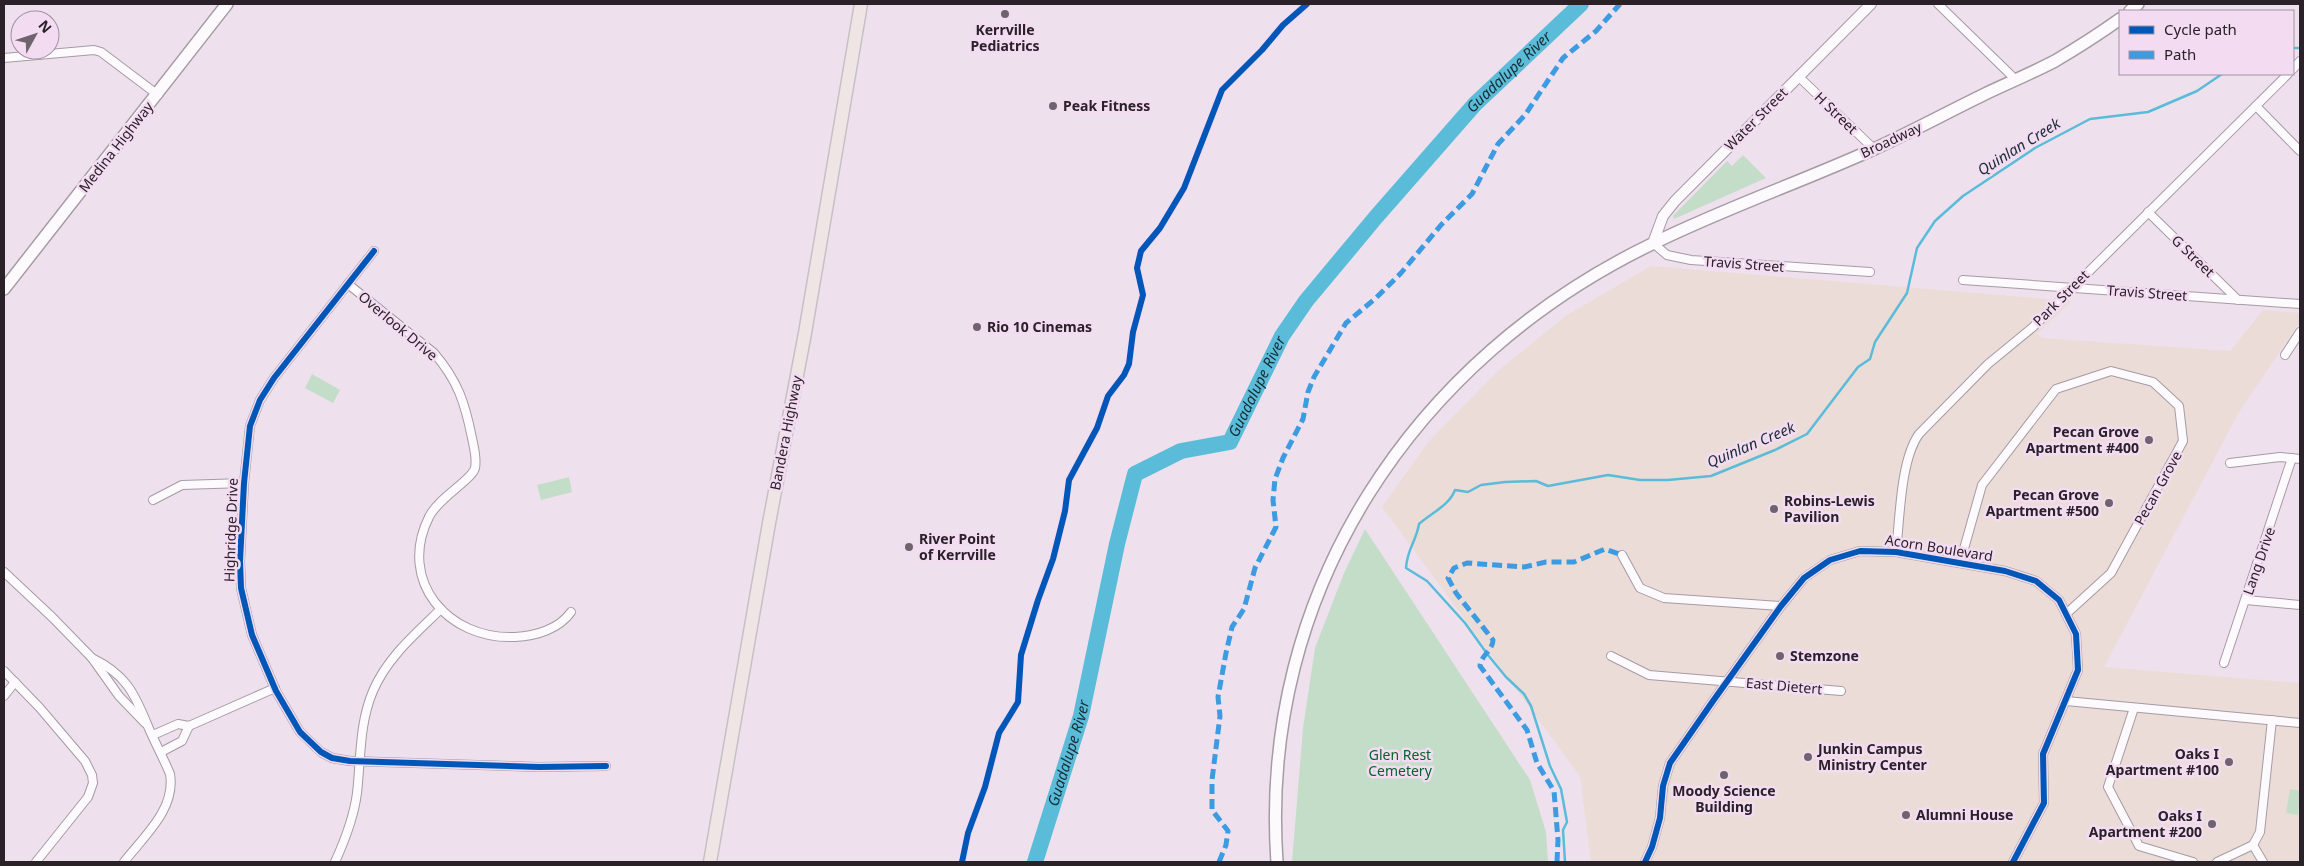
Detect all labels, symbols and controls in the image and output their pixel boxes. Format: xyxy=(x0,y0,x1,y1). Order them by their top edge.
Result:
marker: Kerrville Pediatrics xyxy=(999,8,1011,20)
north arrow xyxy=(10,10,60,60)
legend xyxy=(2119,10,2294,75)
text: N xyxy=(34,16,56,37)
text: Cycle path xyxy=(2164,19,2237,39)
place label: Kerrville Pediatrics xyxy=(970,20,1040,55)
water label: Guadalupe River xyxy=(1461,26,1556,116)
text: Path xyxy=(2164,44,2196,64)
street label: Water Street xyxy=(1720,83,1791,154)
street label: H Street xyxy=(1811,87,1862,138)
place label: Peak Fitness xyxy=(1063,96,1150,115)
street label: Medina Highway xyxy=(74,97,158,196)
marker: Peak Fitness xyxy=(1047,100,1059,112)
water label: Quinlan Creek xyxy=(1973,112,2064,180)
street label: Broadway xyxy=(1857,117,1925,162)
street label: G Street xyxy=(2168,230,2219,281)
street label: Travis Street xyxy=(1703,251,1785,276)
street label: Park Street xyxy=(2028,265,2093,330)
street label: Travis Street xyxy=(2106,280,2188,305)
street label: Overlook Drive xyxy=(355,287,442,364)
place label: Rio 10 Cinemas xyxy=(987,317,1092,336)
marker: Rio 10 Cinemas xyxy=(971,321,983,333)
water label: Guadalupe River xyxy=(1223,331,1290,440)
street label: Bandera Highway xyxy=(765,373,806,492)
water label: Quinlan Creek xyxy=(1703,416,1798,472)
place label: Pecan Grove Apartment #400 xyxy=(2026,422,2139,457)
marker: Pecan Grove Apartment #400 xyxy=(2143,434,2155,446)
street label: Pecan Grove xyxy=(2129,447,2186,528)
street label: Highridge Drive xyxy=(219,478,242,582)
place label: Pecan Grove Apartment #500 xyxy=(1986,485,2099,520)
place label: Robins-Lewis Pavilion xyxy=(1784,491,1875,526)
marker: Pecan Grove Apartment #500 xyxy=(2103,497,2115,509)
marker: Robins-Lewis Pavilion xyxy=(1768,503,1780,515)
street label: Lang Drive xyxy=(2238,524,2279,597)
place label: River Point of Kerrville xyxy=(919,529,996,564)
street label: Acorn Boulevard xyxy=(1884,530,1994,565)
marker: River Point of Kerrville xyxy=(903,541,915,553)
place label: Stemzone xyxy=(1790,646,1859,665)
marker: Stemzone xyxy=(1774,650,1786,662)
street label: East Dietert xyxy=(1745,673,1823,698)
water label: Guadalupe River xyxy=(1042,697,1093,809)
place label: Junkin Campus Ministry Center xyxy=(1816,739,1928,774)
place label: Oaks I Apartment #100 xyxy=(2106,744,2219,779)
park label: Glen Rest Cemetery xyxy=(1368,745,1433,780)
marker: Junkin Campus Ministry Center xyxy=(1802,751,1814,763)
marker: Oaks I Apartment #100 xyxy=(2223,756,2235,768)
marker: Moody Science Building xyxy=(1718,769,1730,781)
place label: Moody Science Building xyxy=(1672,781,1776,816)
place label: Alumni House xyxy=(1916,805,2013,824)
place label: Oaks I Apartment #200 xyxy=(2089,806,2202,841)
marker: Alumni House xyxy=(1900,809,1912,821)
marker: Oaks I Apartment #200 xyxy=(2206,818,2218,830)

